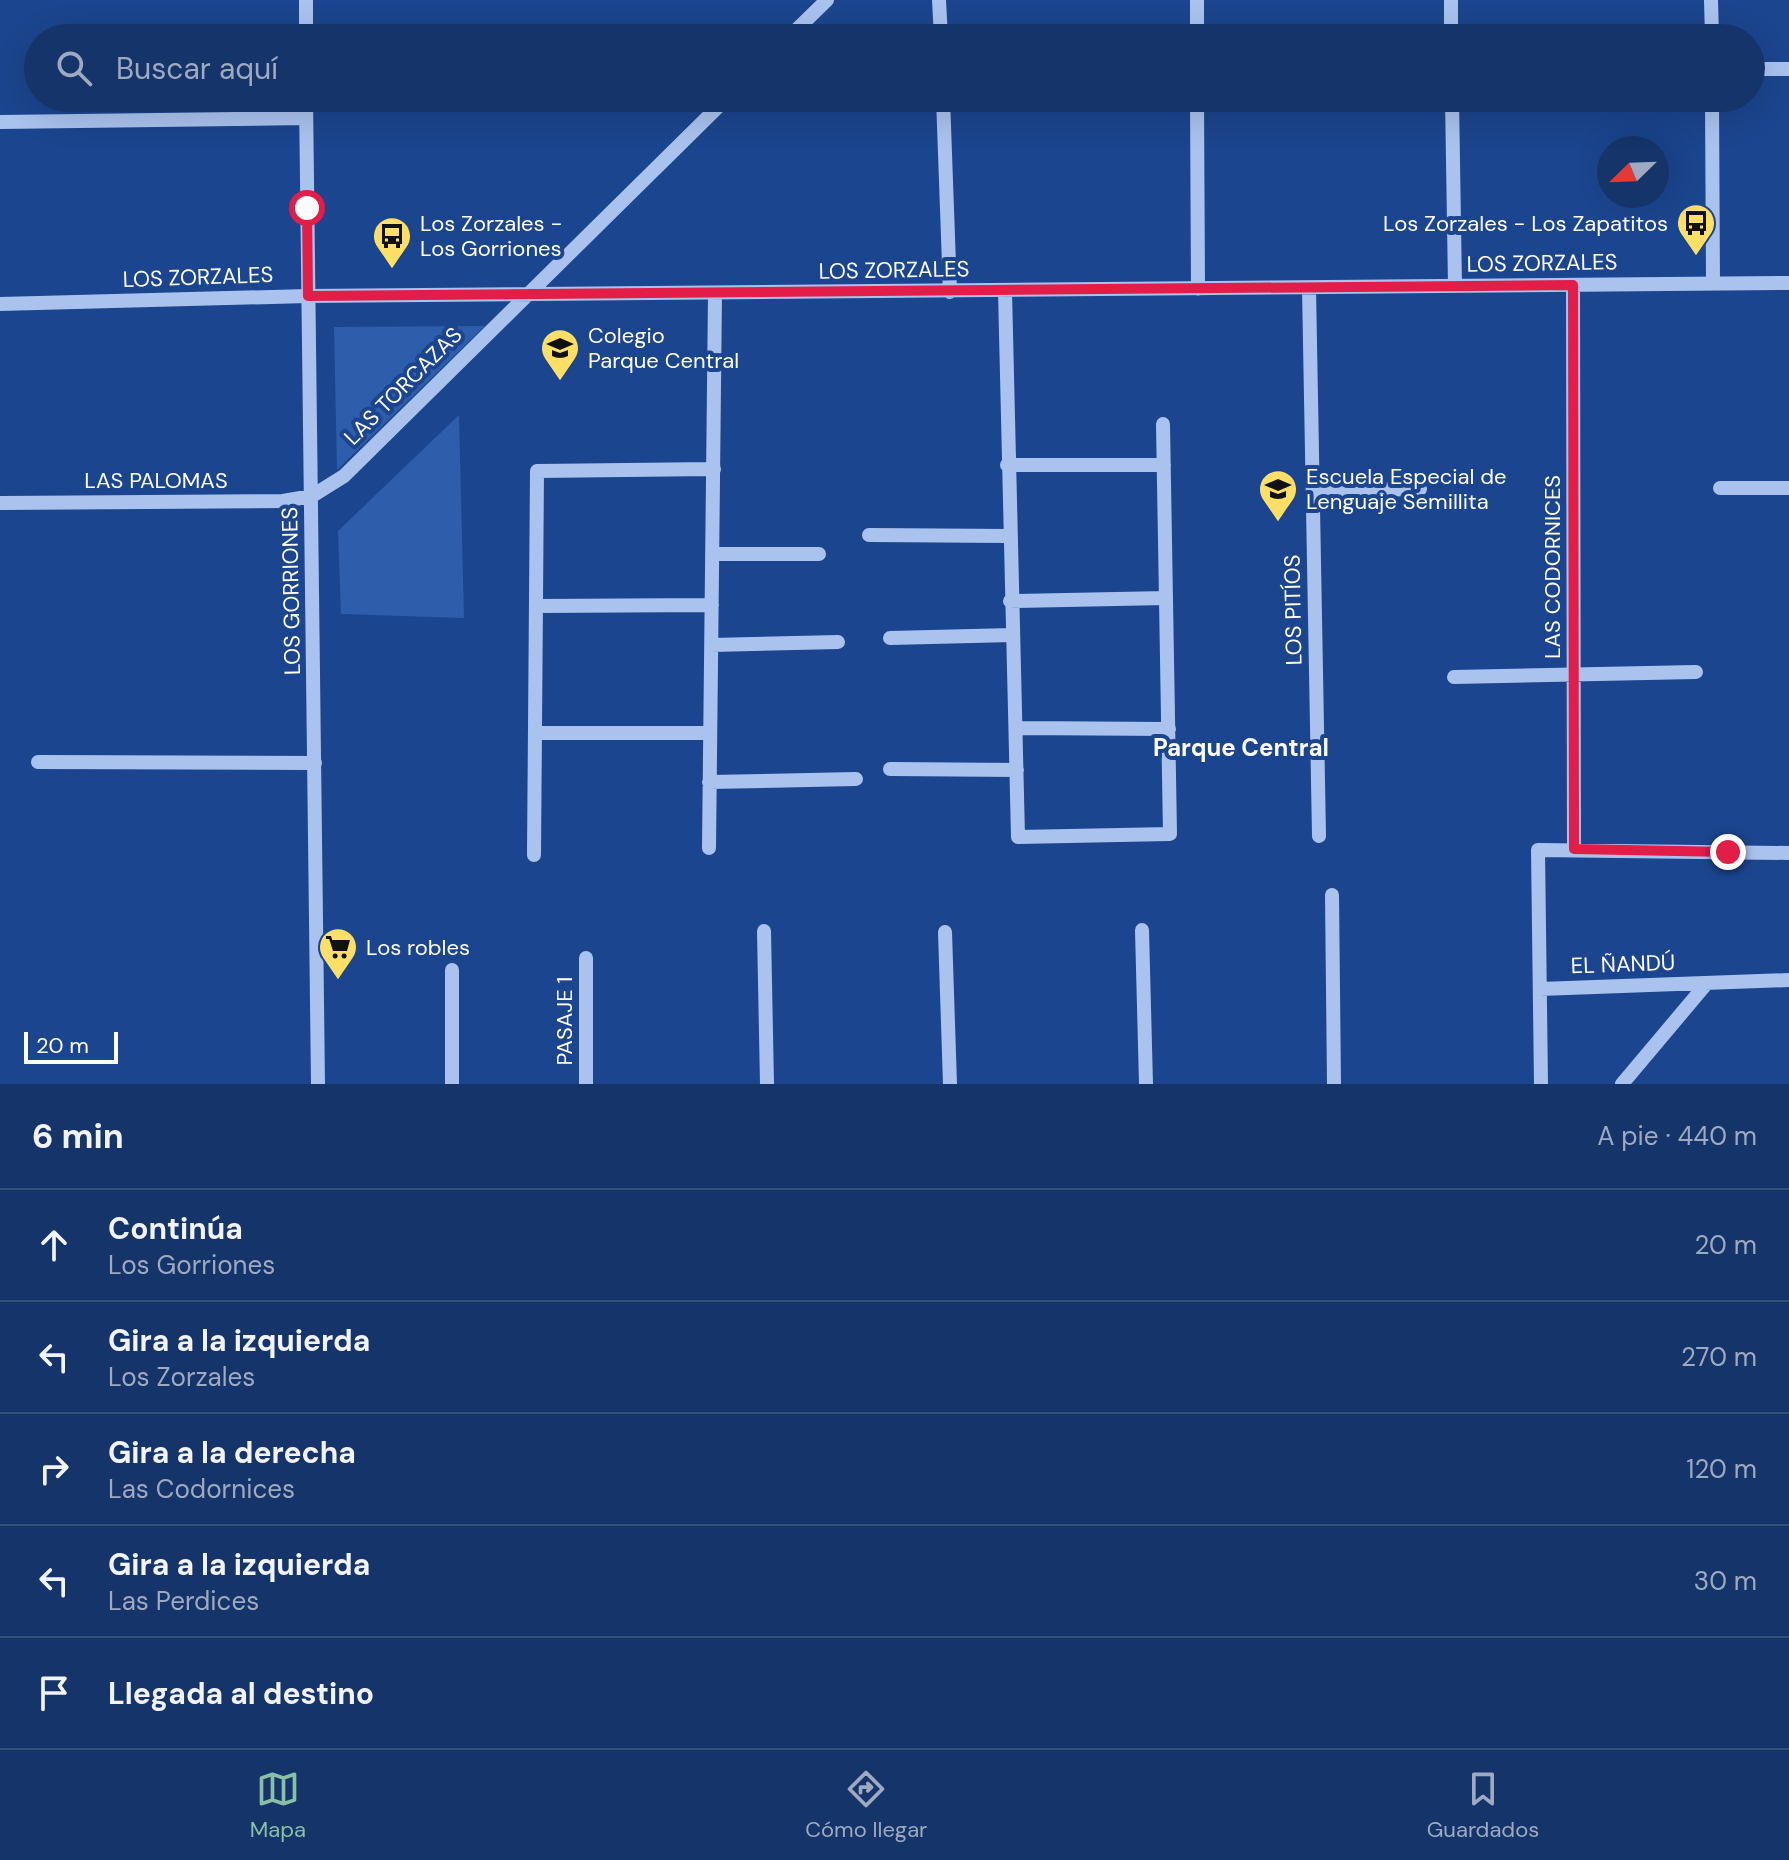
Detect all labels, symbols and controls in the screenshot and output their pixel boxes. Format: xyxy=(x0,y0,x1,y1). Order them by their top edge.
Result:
search box xyxy=(24,24,1765,112)
icon: search xyxy=(52,46,96,90)
text: Buscar aquí xyxy=(116,49,278,88)
north arrow xyxy=(1597,136,1669,208)
route start xyxy=(289,190,325,226)
bus stop icon: Los Zorzales - Los Zapatitos xyxy=(1675,202,1717,257)
place label: Los Zorzales - Los Gorriones xyxy=(420,209,562,263)
place label: Los Zorzales - Los Zapatitos xyxy=(1383,209,1668,238)
bus stop icon: Los Zorzales - Los Gorriones xyxy=(371,215,413,270)
street label: LOS ZORZALES xyxy=(1466,247,1618,279)
street label: LOS ZORZALES xyxy=(818,254,970,286)
street label: LOS ZORZALES xyxy=(122,260,274,294)
street label: LAS TORCAZAS xyxy=(338,321,468,451)
place label: Colegio Parque Central xyxy=(588,321,739,375)
school or university icon: Colegio Parque Central xyxy=(539,327,581,382)
place label: Escuela Especial de Lenguaje Semillita xyxy=(1306,462,1507,516)
street label: LAS PALOMAS xyxy=(84,466,228,495)
school or university icon: Escuela Especial de Lenguaje Semillita xyxy=(1257,468,1299,523)
street label: LAS CODORNICES xyxy=(1538,475,1567,659)
street label: LOS GORRIONES xyxy=(275,507,307,675)
street label: LOS PITÍOS xyxy=(1278,554,1308,666)
district label: Parque Central xyxy=(1153,732,1329,763)
route end xyxy=(1710,834,1746,870)
supermarket icon: Los robles xyxy=(317,926,359,981)
place label: Los robles xyxy=(366,933,470,962)
street label: EL ÑANDÚ xyxy=(1570,948,1676,980)
street label: PASAJE 1 xyxy=(550,977,579,1065)
scale bar xyxy=(24,1028,118,1064)
text: 20 m xyxy=(36,1031,89,1060)
text: 6 min xyxy=(32,1114,124,1159)
text: A pie · 440 m xyxy=(1597,1119,1757,1153)
text: Continúa xyxy=(108,1209,243,1248)
icon: ahead xyxy=(32,1223,76,1267)
text: 20 m xyxy=(1694,1228,1757,1262)
text: Los Gorriones xyxy=(108,1248,275,1282)
text: Gira a la izquierda xyxy=(108,1321,370,1360)
icon: left xyxy=(32,1335,76,1379)
text: 270 m xyxy=(1681,1340,1757,1374)
text: Los Zorzales xyxy=(108,1360,255,1394)
text: Gira a la derecha xyxy=(108,1433,356,1472)
icon: right xyxy=(32,1447,76,1491)
text: 120 m xyxy=(1686,1452,1757,1486)
text: Las Codornices xyxy=(108,1472,295,1506)
text: Gira a la izquierda xyxy=(108,1545,370,1584)
icon: left xyxy=(32,1559,76,1603)
text: 30 m xyxy=(1694,1564,1757,1598)
text: Las Perdices xyxy=(108,1584,259,1618)
icon: arrive xyxy=(32,1671,76,1715)
text: Llegada al destino xyxy=(108,1674,374,1713)
tab: Mapa xyxy=(250,1767,306,1844)
tab: Cómo llegar xyxy=(805,1767,927,1844)
tab: Guardados xyxy=(1427,1767,1539,1844)

